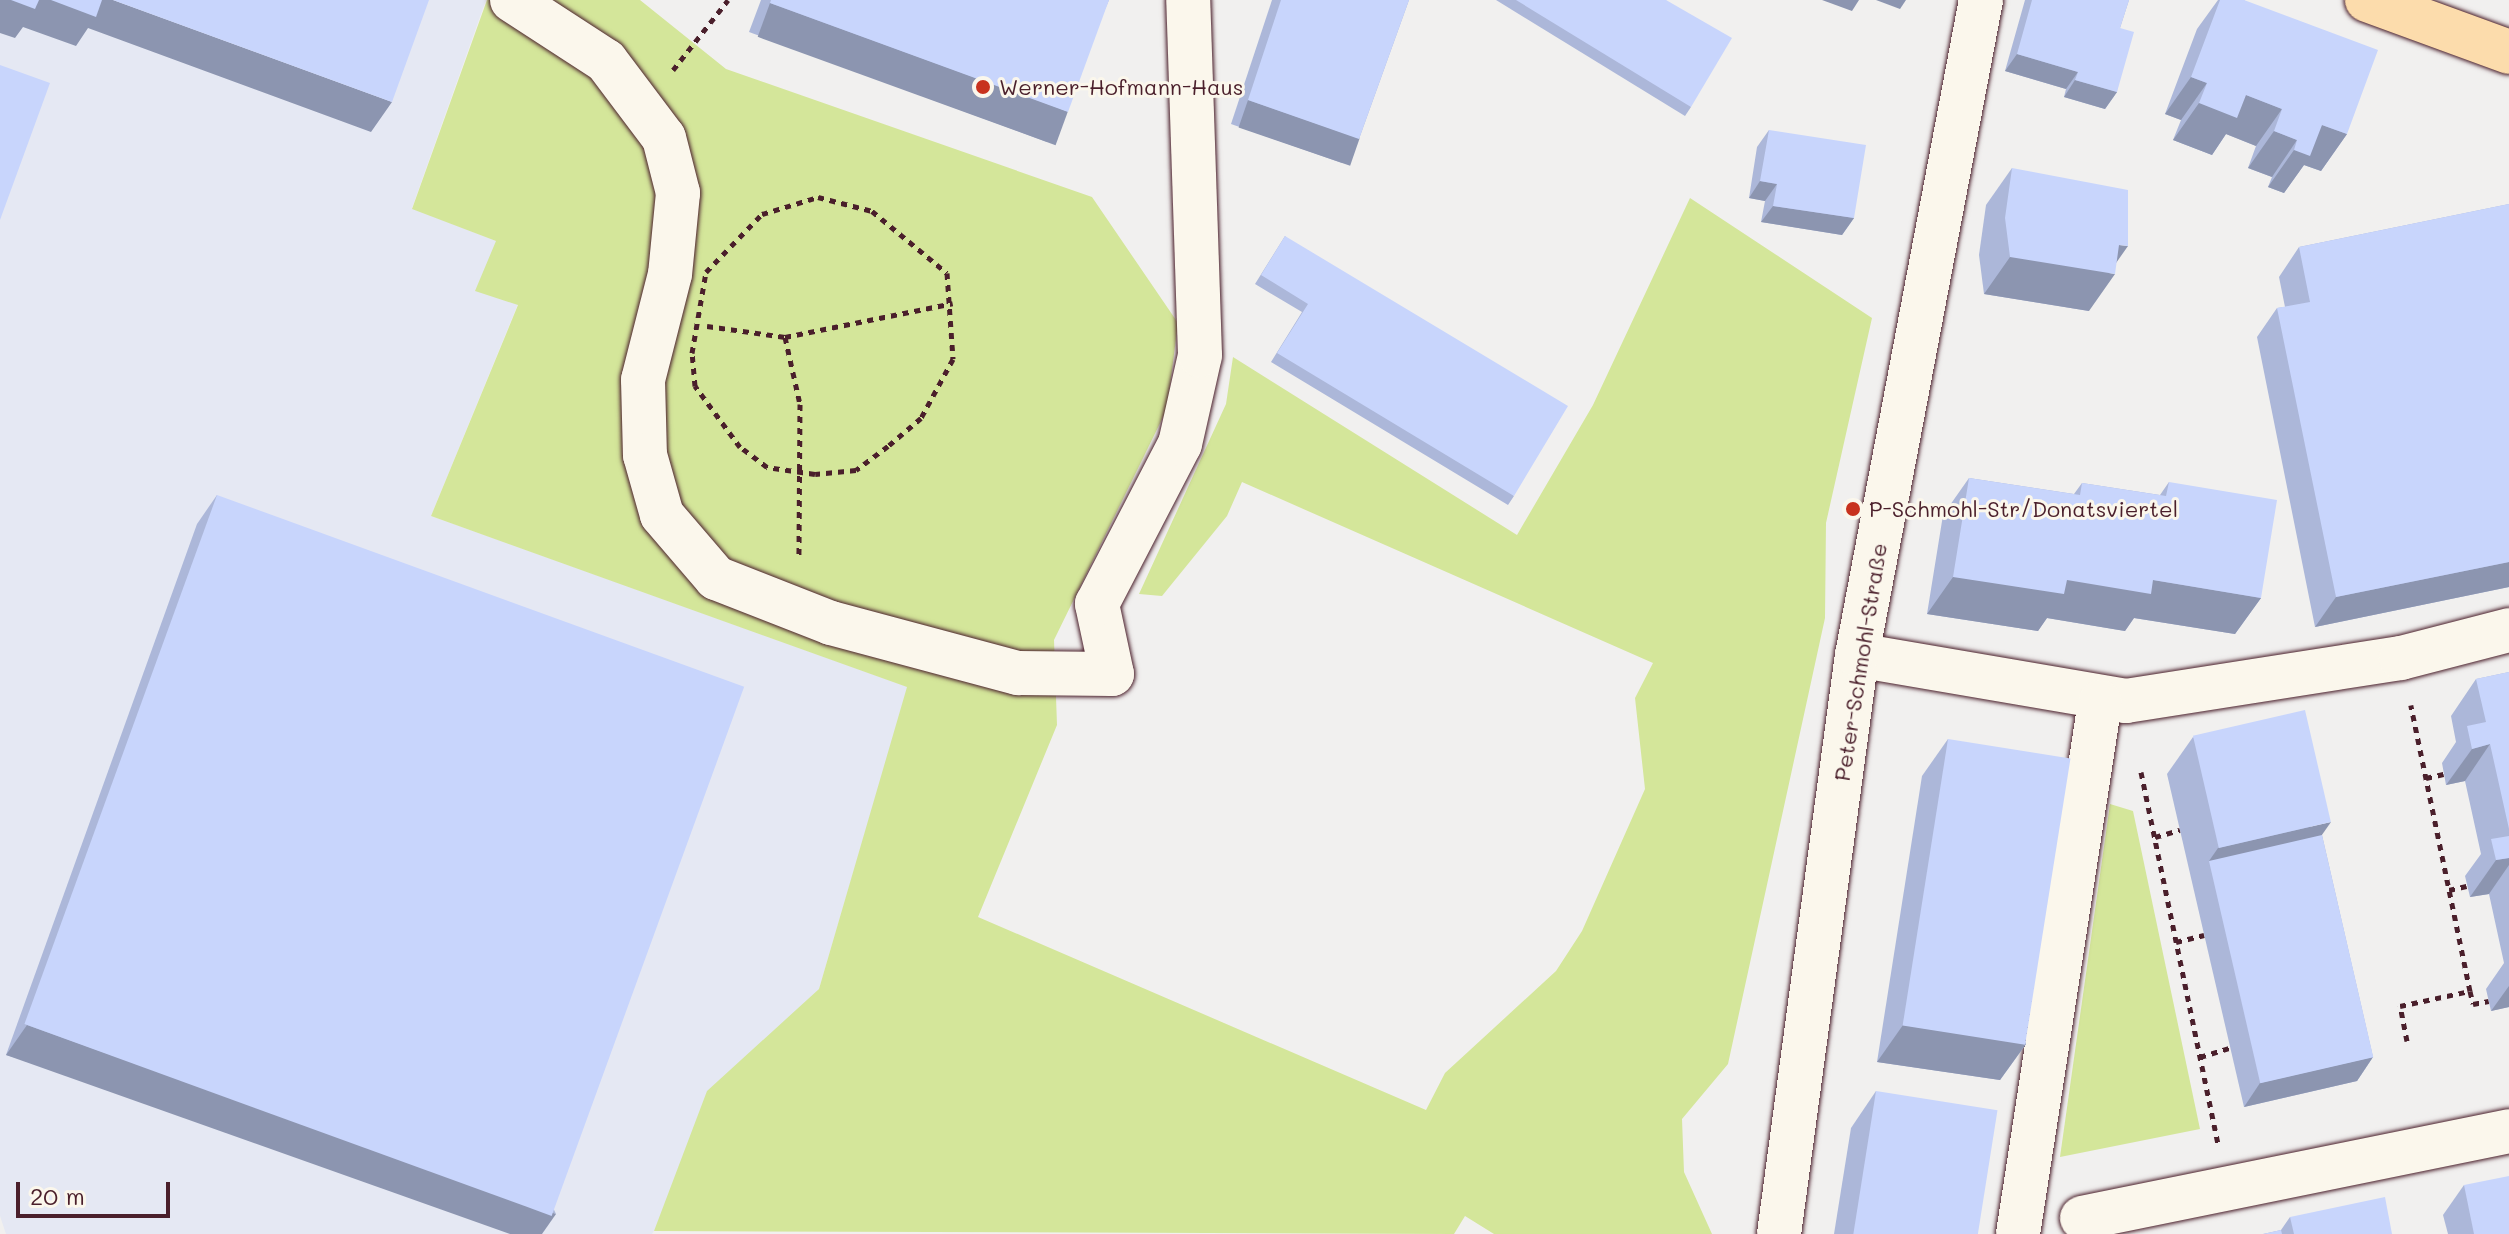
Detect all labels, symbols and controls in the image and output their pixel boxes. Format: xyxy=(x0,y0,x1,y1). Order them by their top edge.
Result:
place label: Werner-Hofmann-Haus xyxy=(999,74,1243,100)
marker: Werner-Hofmann-Haus xyxy=(974,78,992,96)
place label: P-Schmohl-Str/Donatsviertel xyxy=(1869,496,2178,522)
marker: P-Schmohl-Str/Donatsviertel xyxy=(1844,500,1862,518)
street label: Peter-Schmohl-Straße xyxy=(1828,541,1892,783)
scale bar xyxy=(20,1166,174,1216)
text: 20 m xyxy=(30,1180,85,1211)

